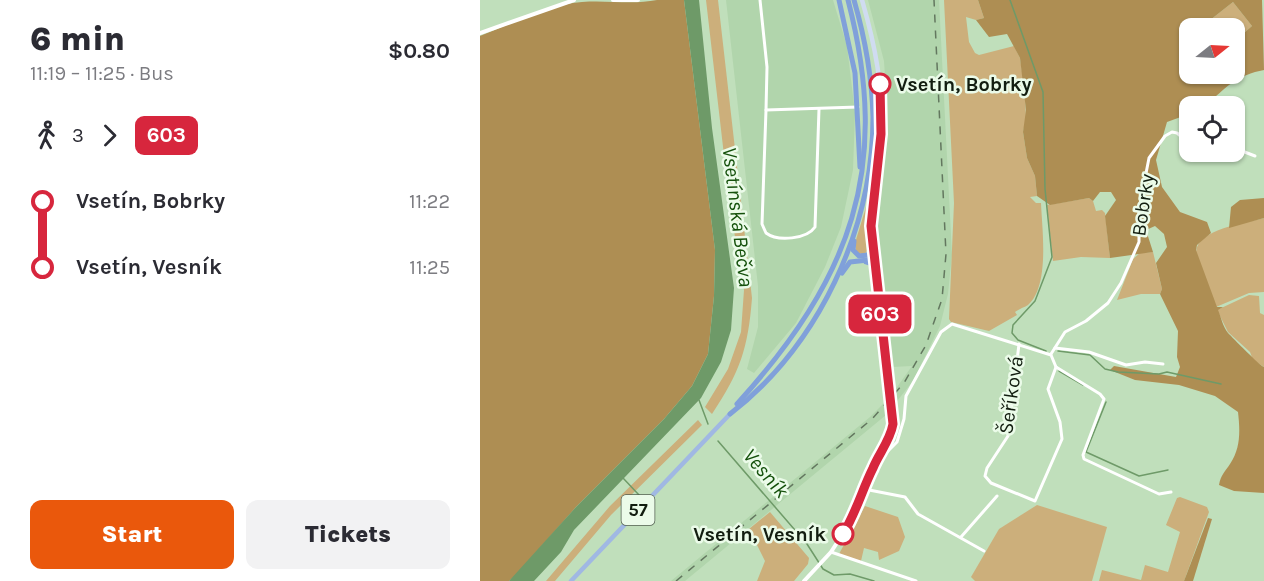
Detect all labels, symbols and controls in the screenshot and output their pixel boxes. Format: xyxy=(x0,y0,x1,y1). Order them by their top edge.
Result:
north arrow xyxy=(1179,18,1245,84)
map controls xyxy=(1179,18,1245,162)
text: 6 min xyxy=(30,20,125,58)
text: $0.80 xyxy=(388,38,450,64)
text: 11:19 – 11:25 · Bus xyxy=(30,62,174,85)
marker: Vsetín, Bobrky xyxy=(869,73,891,95)
place label: Vsetín, Bobrky xyxy=(896,73,1032,96)
button: locate xyxy=(1179,96,1245,162)
icon: walk xyxy=(30,119,63,152)
icon: forward xyxy=(93,119,126,152)
text: 603 xyxy=(147,123,186,147)
text: 3 xyxy=(72,124,84,147)
water label: Vsetínská Bečva xyxy=(718,146,758,288)
street label: Bobrky xyxy=(1127,172,1159,238)
text: Vsetín, Bobrky xyxy=(76,188,225,214)
text: 11:22 xyxy=(409,190,450,213)
text: Vsetín, Vesník xyxy=(76,254,222,280)
text: 11:25 xyxy=(409,256,450,279)
line badge: 603 xyxy=(846,294,914,334)
text: 603 xyxy=(860,302,900,326)
street label: Šeříková xyxy=(993,354,1028,436)
water label: Vesník xyxy=(738,443,794,503)
road number: 57 xyxy=(622,495,654,525)
button: Start xyxy=(30,500,234,569)
button: Tickets xyxy=(246,500,450,569)
place label: Vsetín, Vesník xyxy=(693,523,826,546)
marker: Vsetín, Vesník xyxy=(832,523,854,545)

